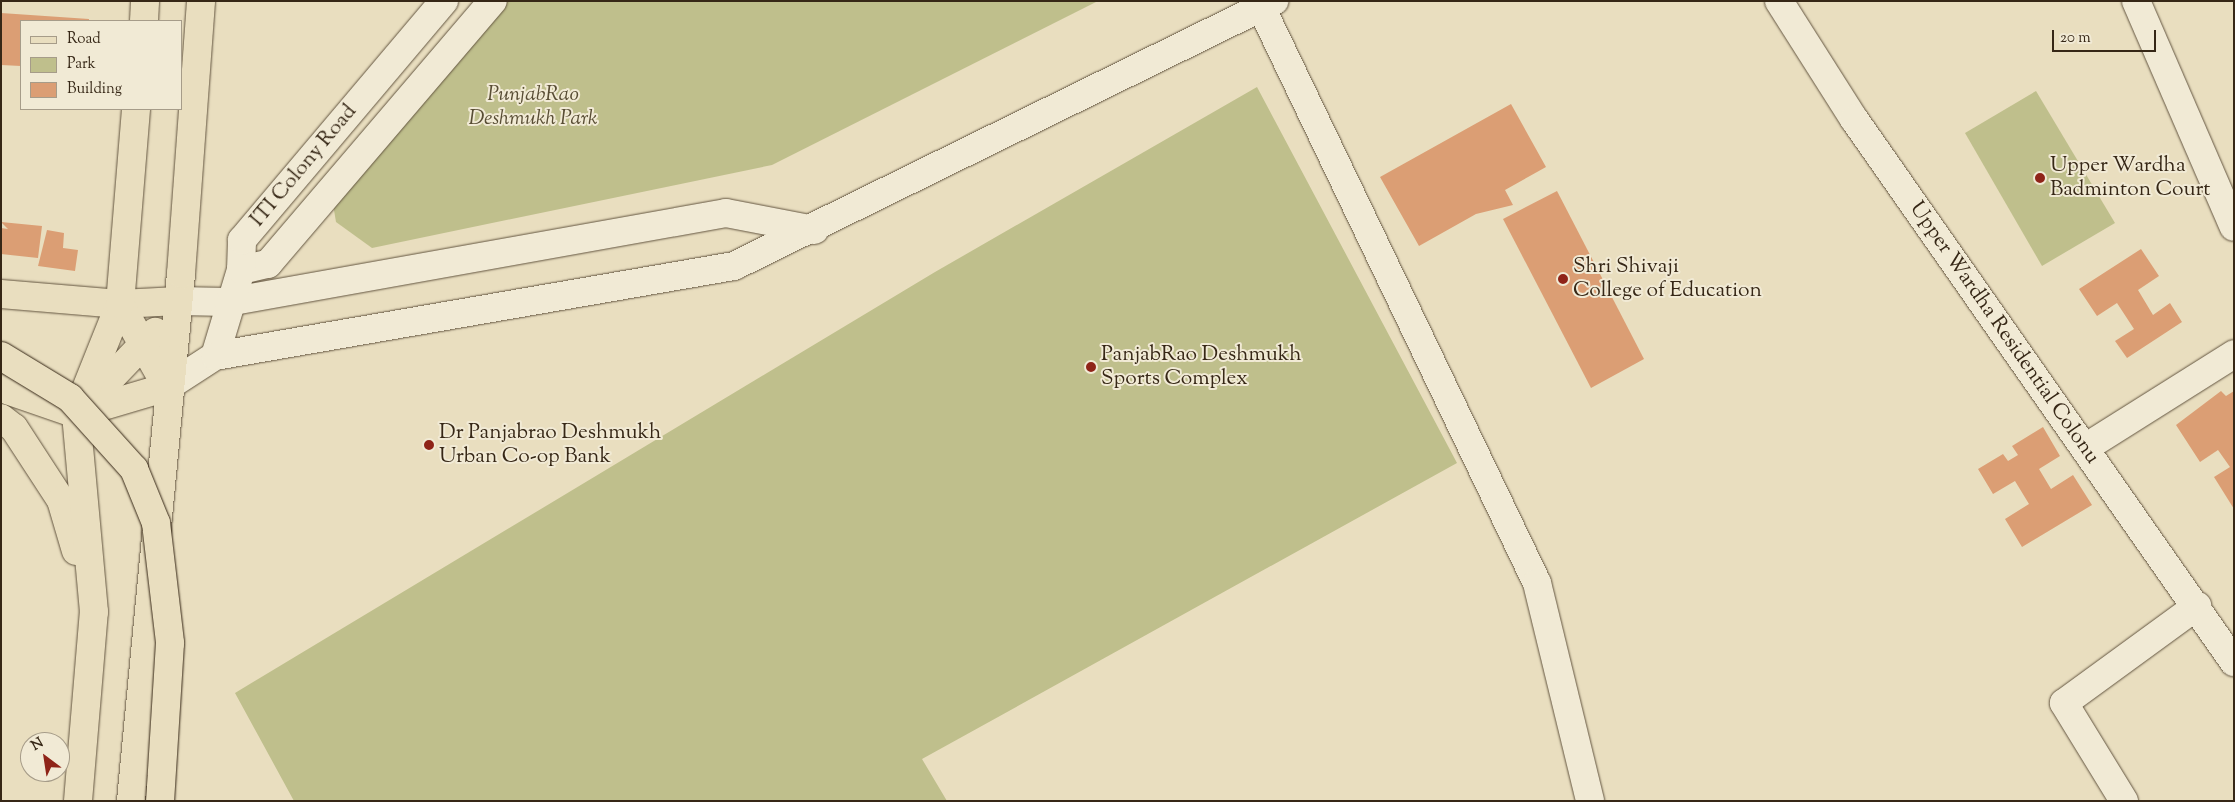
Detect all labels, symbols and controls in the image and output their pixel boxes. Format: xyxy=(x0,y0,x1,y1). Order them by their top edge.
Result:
legend xyxy=(20,20,182,110)
scale bar xyxy=(2055,20,2159,52)
text: 20 m xyxy=(2060,28,2091,49)
text: Road xyxy=(67,29,101,50)
text: Park xyxy=(67,54,96,75)
text: Building xyxy=(67,79,122,100)
park label: PunjabRao Deshmukh Park xyxy=(469,82,597,132)
street label: ITI Colony Road xyxy=(246,100,362,232)
place label: Upper Wardha Badminton Court xyxy=(2050,153,2211,203)
marker: Upper Wardha Badminton Court xyxy=(2034,172,2046,184)
street label: Upper Wardha Residential Colonu xyxy=(1904,197,2104,469)
place label: Shri Shivaji College of Education xyxy=(1573,254,1762,304)
marker: Shri Shivaji College of Education xyxy=(1557,273,1569,285)
place label: PanjabRao Deshmukh Sports Complex xyxy=(1101,342,1302,392)
marker: PanjabRao Deshmukh Sports Complex xyxy=(1085,361,1097,373)
place label: Dr Panjabrao Deshmukh Urban Co-op Bank xyxy=(439,420,661,470)
marker: Dr Panjabrao Deshmukh Urban Co-op Bank xyxy=(423,439,435,451)
north arrow xyxy=(20,732,70,782)
text: N xyxy=(28,734,48,756)

